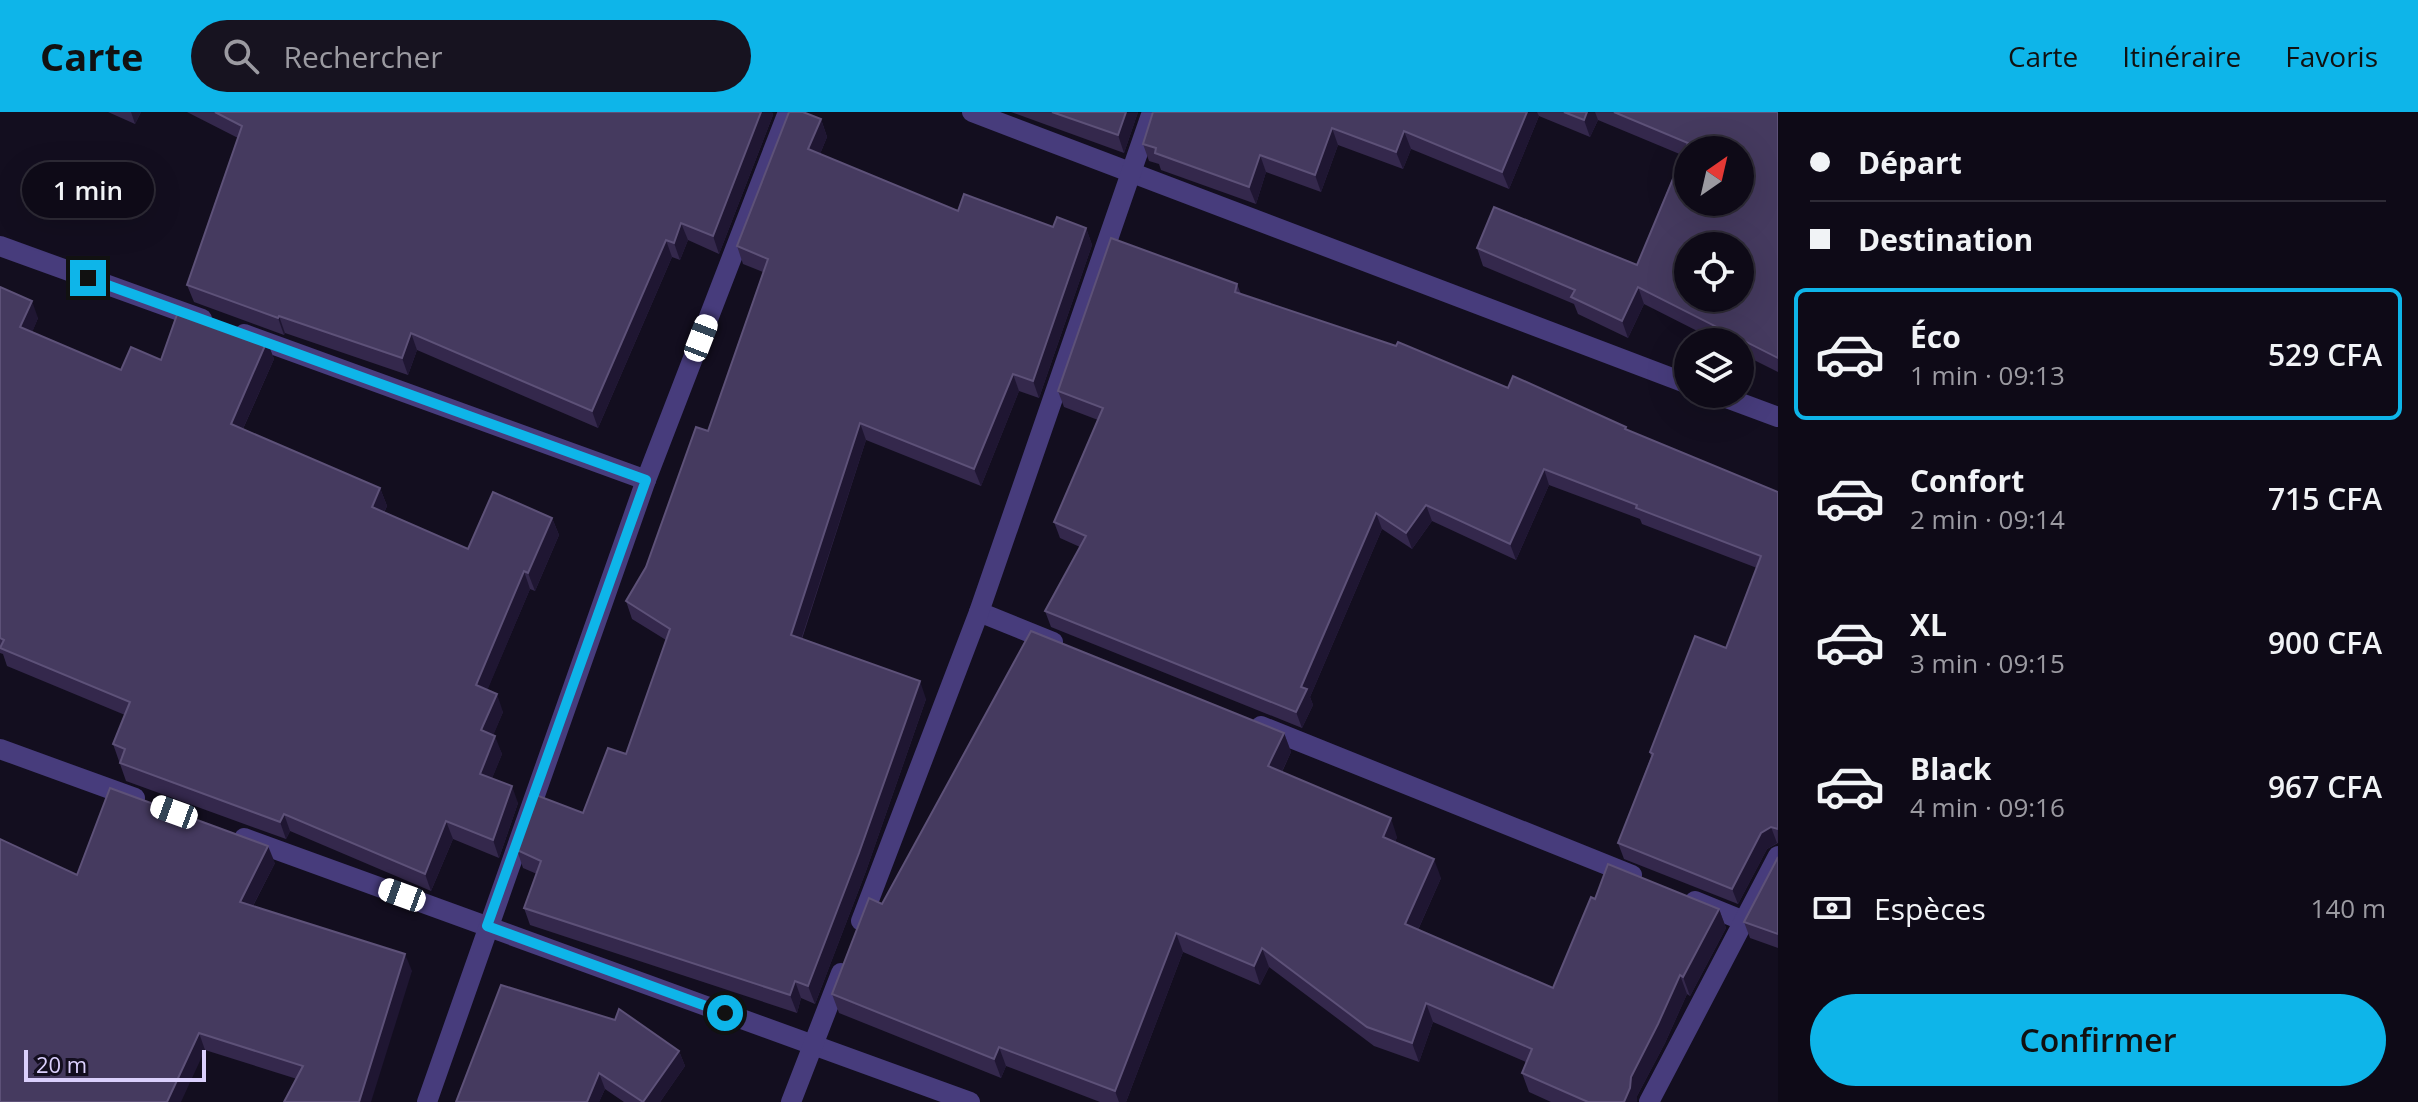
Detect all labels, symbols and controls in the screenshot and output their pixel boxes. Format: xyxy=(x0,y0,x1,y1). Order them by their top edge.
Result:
search box xyxy=(191,20,751,92)
text: Carte xyxy=(40,30,143,82)
icon: search xyxy=(219,34,263,78)
text: Rechercher xyxy=(283,36,443,77)
text: Carte xyxy=(2008,37,2078,75)
text: Itinéraire xyxy=(2122,37,2241,75)
text: Favoris xyxy=(2285,37,2378,75)
north arrow xyxy=(1674,136,1754,216)
map controls xyxy=(1674,136,1754,408)
text: Départ xyxy=(1858,142,1962,183)
callout: 1 min xyxy=(22,162,154,218)
text: 1 min xyxy=(53,172,123,208)
text: Destination xyxy=(1858,219,2033,260)
button: locate xyxy=(1674,232,1754,312)
route end xyxy=(70,260,106,296)
car xyxy=(681,311,721,365)
text: Éco xyxy=(1910,316,1961,357)
icon: car xyxy=(1814,318,1886,390)
button: layers xyxy=(1674,328,1754,408)
text: 529 CFA xyxy=(2268,334,2382,375)
text: 1 min · 09:13 xyxy=(1910,357,2065,393)
text: Confort xyxy=(1910,460,2024,501)
icon: car xyxy=(1814,462,1886,534)
text: 715 CFA xyxy=(2268,478,2382,519)
text: 2 min · 09:14 xyxy=(1910,501,2065,537)
text: XL xyxy=(1910,604,1947,645)
icon: car xyxy=(1814,606,1886,678)
text: 900 CFA xyxy=(2268,622,2382,663)
text: 3 min · 09:15 xyxy=(1910,645,2065,681)
text: Black xyxy=(1910,748,1991,789)
icon: car xyxy=(1814,750,1886,822)
text: 967 CFA xyxy=(2268,766,2382,807)
text: 4 min · 09:16 xyxy=(1910,789,2065,825)
car xyxy=(147,793,201,831)
car xyxy=(375,876,429,914)
icon: cash xyxy=(1810,886,1854,930)
text: Espèces xyxy=(1874,888,1986,929)
text: 140 m xyxy=(2311,890,2386,926)
button: Confirmer xyxy=(1810,994,2386,1086)
route start xyxy=(707,995,743,1031)
scale bar xyxy=(24,1046,206,1082)
text: 20 m xyxy=(36,1049,87,1079)

